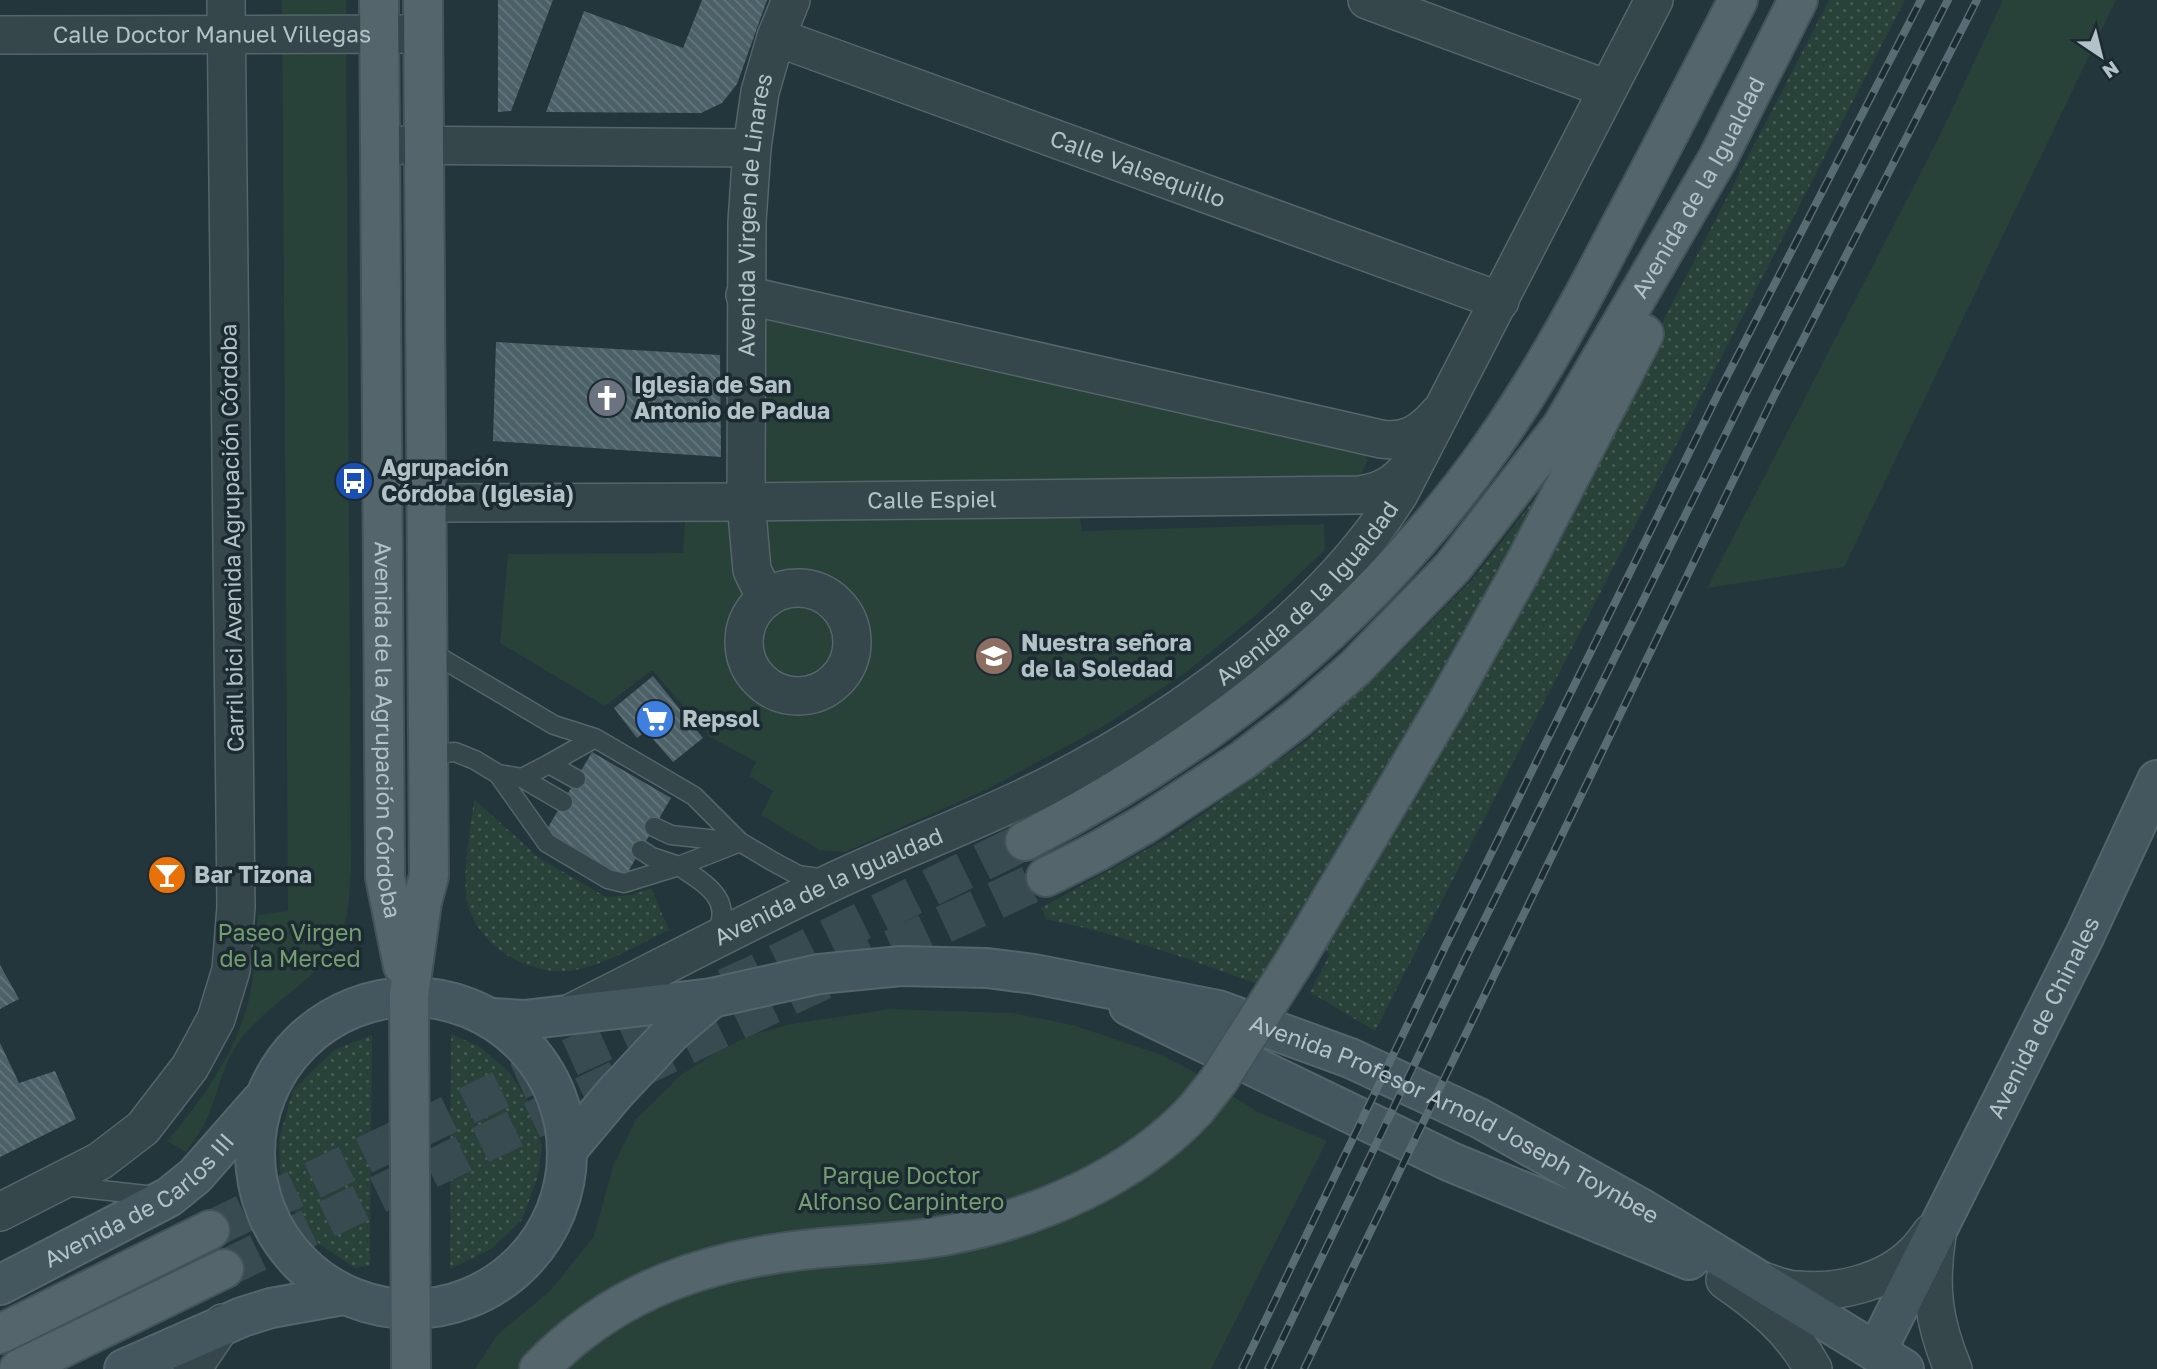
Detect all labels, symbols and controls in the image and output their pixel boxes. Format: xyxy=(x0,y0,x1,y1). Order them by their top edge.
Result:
street label: Calle Doctor Manuel Villegas xyxy=(53,19,371,48)
north arrow xyxy=(2066,21,2136,91)
text: N xyxy=(2099,57,2124,84)
street label: Avenida Virgen de Linares xyxy=(732,69,778,357)
street label: Avenida de la Igualdad xyxy=(1625,72,1770,303)
street label: Calle Valsequillo xyxy=(1046,123,1230,213)
street label: Carril bici Avenida Agrupación Córdoba xyxy=(213,324,249,753)
place label: Iglesia de San Antonio de Padua xyxy=(634,370,830,424)
church icon: Iglesia de San Antonio de Padua xyxy=(586,377,628,419)
place label: Agrupación Córdoba (Iglesia) xyxy=(381,453,574,507)
bus stop icon: Agrupación Córdoba (Iglesia) xyxy=(333,460,375,502)
street label: Calle Espiel xyxy=(867,484,997,514)
street label: Avenida de la Igualdad xyxy=(1210,495,1404,691)
street label: Avenida de la Agrupación Córdoba xyxy=(370,541,408,921)
place label: Nuestra señora de la Soledad xyxy=(1021,628,1192,682)
school or university icon: Nuestra señora de la Soledad xyxy=(973,635,1015,677)
supermarket icon: Repsol xyxy=(634,698,676,740)
place label: Repsol xyxy=(682,704,760,732)
street label: Avenida de la Igualdad xyxy=(709,820,947,951)
bar icon: Bar Tizona xyxy=(146,854,188,896)
place label: Bar Tizona xyxy=(194,860,312,888)
street label: Avenida de Chinales xyxy=(1980,912,2105,1123)
park label: Paseo Virgen de la Merced xyxy=(218,918,362,972)
street label: Avenida Profesor Arnold Joseph Toynbee xyxy=(1246,1008,1665,1229)
street label: Avenida de Carlos III xyxy=(39,1127,239,1273)
park label: Parque Doctor Alfonso Carpintero xyxy=(798,1161,1004,1215)

